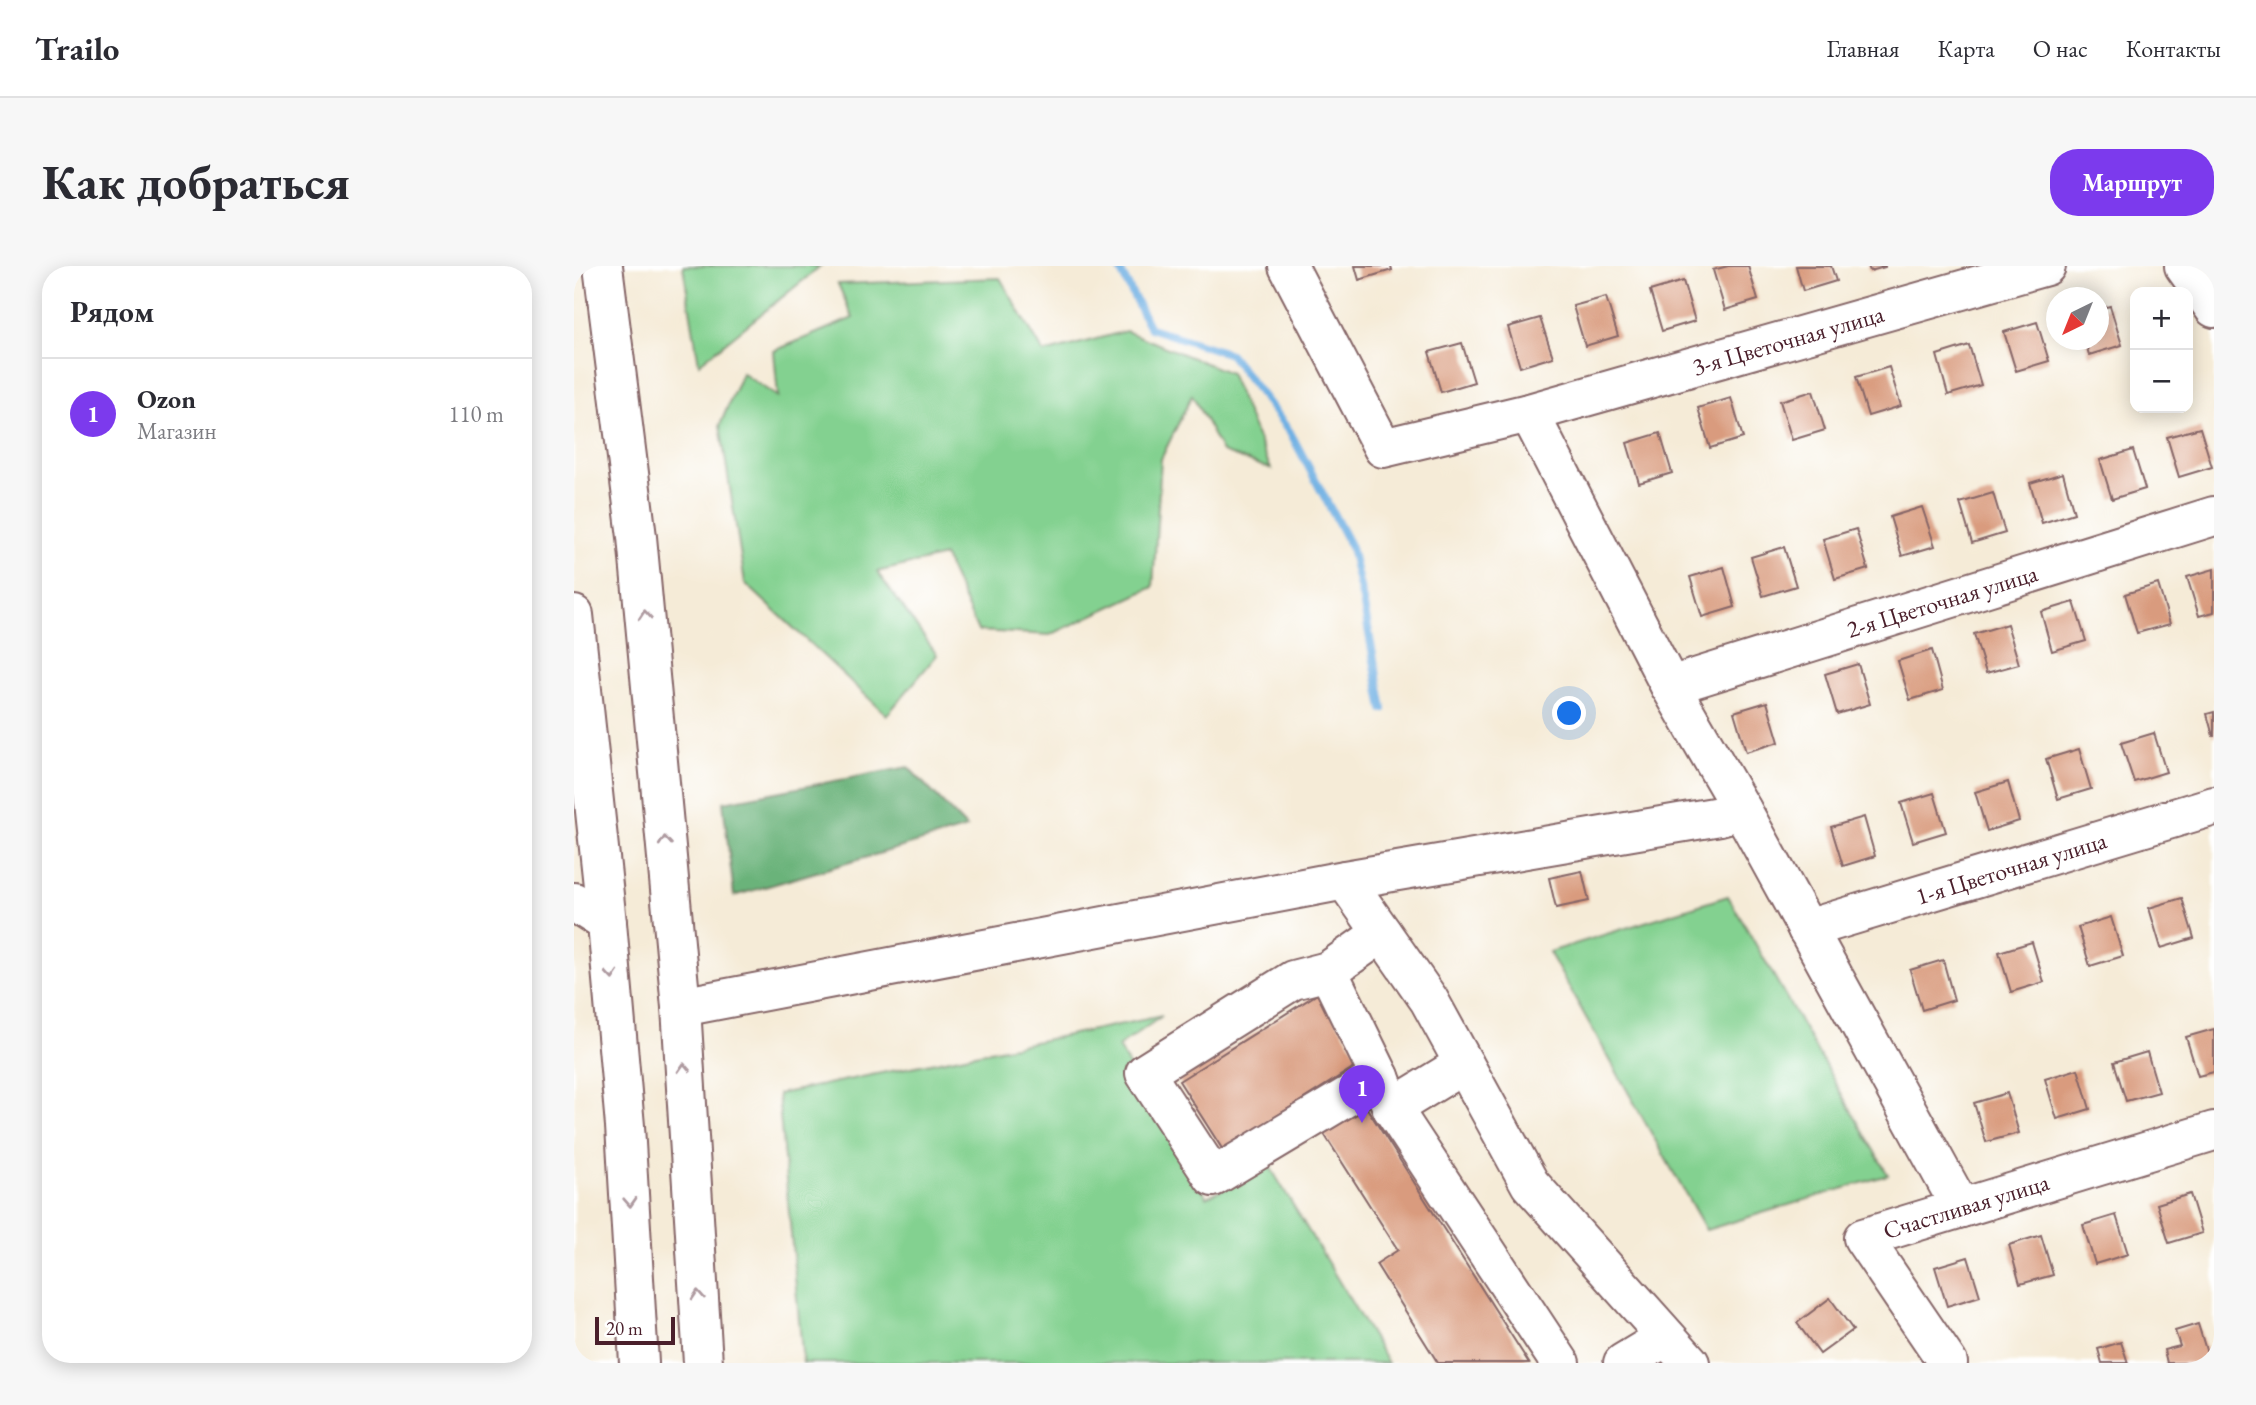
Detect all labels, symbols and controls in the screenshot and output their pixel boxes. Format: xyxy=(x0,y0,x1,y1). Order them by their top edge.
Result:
text: Trailo xyxy=(35,27,119,70)
text: Главная xyxy=(1826,33,1900,64)
text: Карта xyxy=(1938,33,1995,64)
text: О нас xyxy=(2033,33,2088,64)
text: Контакты xyxy=(2126,33,2221,64)
button: Маршрут xyxy=(2050,149,2214,216)
text: Как добраться xyxy=(42,150,350,214)
north arrow xyxy=(2046,287,2109,350)
map controls xyxy=(2130,287,2193,413)
button: + xyxy=(2130,287,2193,350)
text: Рядом xyxy=(70,292,154,331)
street label: 3-я Цветочная улица xyxy=(1689,298,1888,382)
button: − xyxy=(2130,350,2193,413)
text: Ozon xyxy=(137,382,196,416)
text: 1 xyxy=(87,399,99,429)
text: 110 m xyxy=(448,399,504,429)
text: Магазин xyxy=(137,416,216,446)
street label: 2-я Цветочная улица xyxy=(1843,557,2042,645)
one-way arrow xyxy=(637,609,652,620)
your location xyxy=(1552,696,1586,730)
street label: 1-я Цветочная улица xyxy=(1912,824,2111,912)
one-way arrow xyxy=(658,835,673,847)
one-way arrow xyxy=(604,970,619,981)
one-way arrow xyxy=(677,1062,692,1073)
pin: 1 xyxy=(1339,1065,1385,1123)
street label: Счастливая улица xyxy=(1879,1166,2053,1246)
one-way arrow xyxy=(622,1197,637,1208)
one-way arrow xyxy=(691,1289,706,1300)
scale bar xyxy=(595,1314,676,1346)
text: 20 m xyxy=(606,1316,643,1341)

